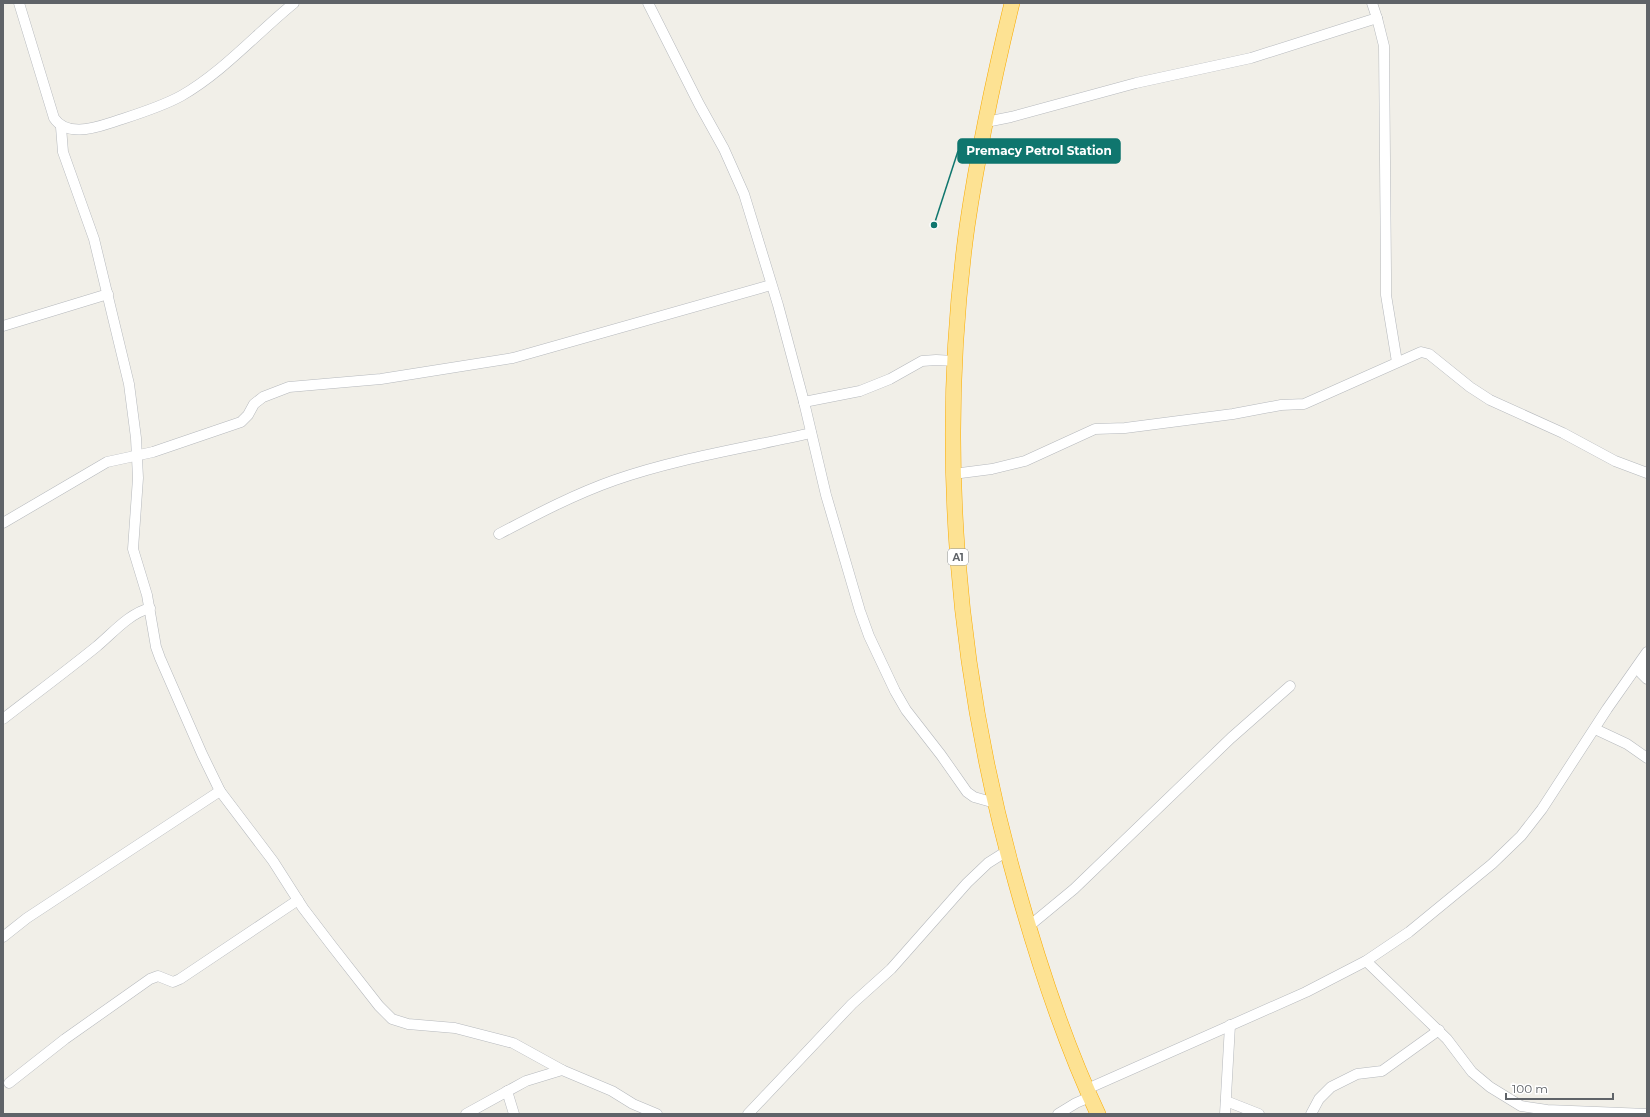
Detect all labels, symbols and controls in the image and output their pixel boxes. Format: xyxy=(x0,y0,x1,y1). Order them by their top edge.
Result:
callout: Premacy Petrol Station xyxy=(958,139,1120,163)
text: Premacy Petrol Station xyxy=(966,143,1112,158)
road number: A1 xyxy=(948,549,968,565)
scale bar xyxy=(1506,1075,1613,1101)
text: 100 m xyxy=(1512,1081,1548,1096)

